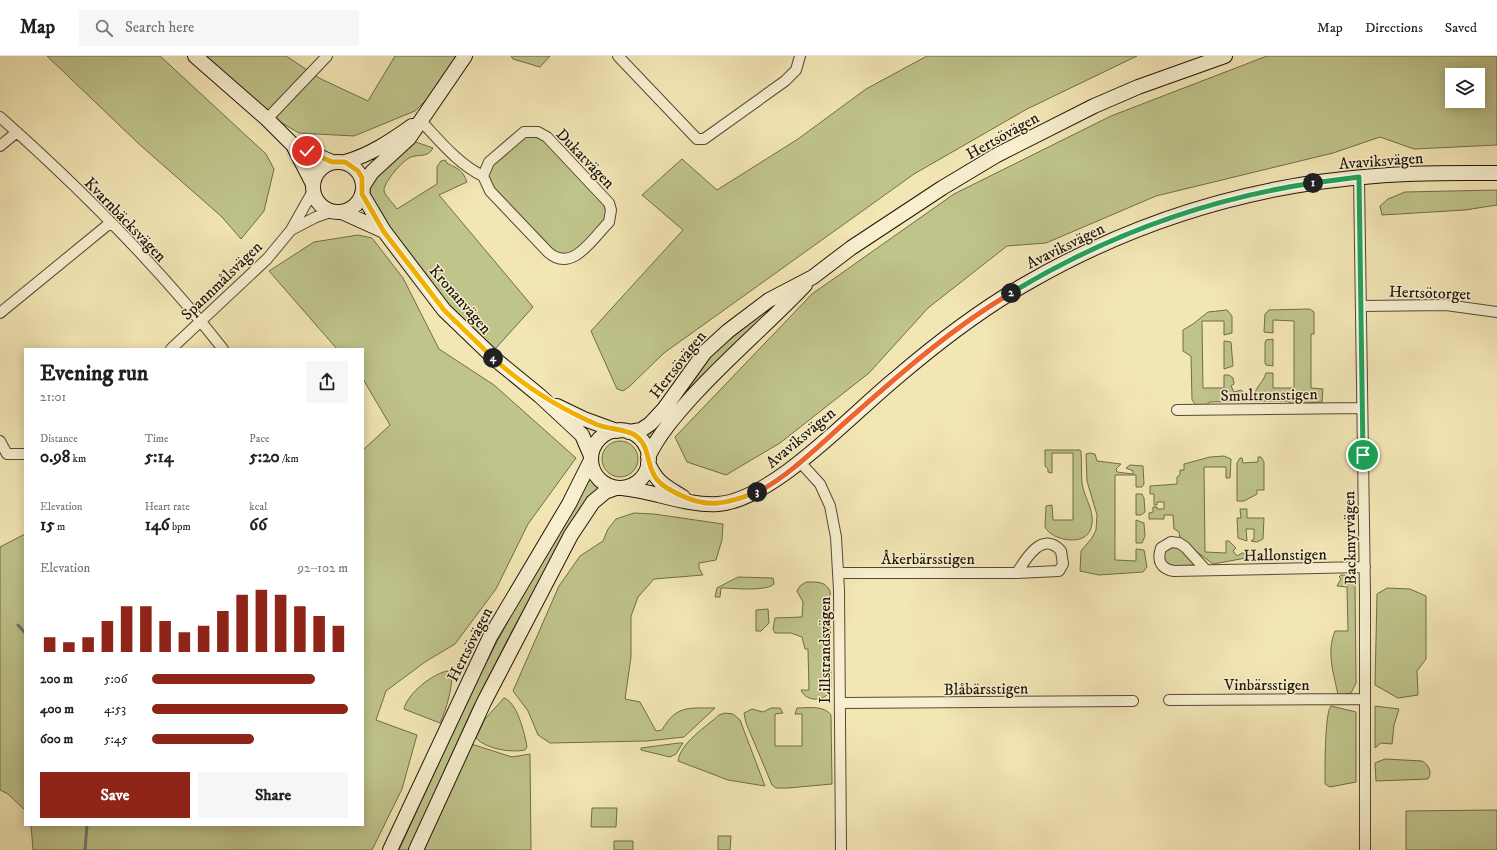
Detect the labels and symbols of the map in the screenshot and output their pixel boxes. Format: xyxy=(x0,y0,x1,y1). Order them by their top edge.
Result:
street label: Hertsövägen xyxy=(962,107,1043,164)
street label: Dukatvägen xyxy=(552,124,619,193)
pin xyxy=(290,134,324,168)
street label: Avaviksvägen xyxy=(1338,148,1425,174)
street label: Kvarnbäcksvägen xyxy=(80,173,171,267)
pin: 1 xyxy=(1303,173,1323,193)
street label: Avaviksvägen xyxy=(1023,218,1108,273)
street label: Spannmålsvägen xyxy=(177,236,267,325)
street label: Kronanvägen xyxy=(425,261,496,339)
street label: Hertsötorget xyxy=(1388,282,1471,304)
pin: 2 xyxy=(1001,283,1021,303)
street label: Hertsövägen xyxy=(645,326,711,403)
pin: 4 xyxy=(483,348,503,368)
street label: Smultronstigen xyxy=(1220,384,1319,406)
street label: Avaviksvägen xyxy=(762,402,840,473)
pin xyxy=(1346,438,1380,472)
pin: 3 xyxy=(747,482,767,502)
street label: Backmyrvägen xyxy=(1339,490,1361,585)
street label: Hallonstigen xyxy=(1243,544,1327,566)
street label: Åkerbärsstigen xyxy=(881,549,975,569)
street label: Lillstrandsvägen xyxy=(815,596,835,703)
street label: Hertsövägen xyxy=(443,603,497,685)
street label: Vinbärsstigen xyxy=(1223,675,1310,695)
street label: Blåbärsstigen xyxy=(944,678,1029,700)

